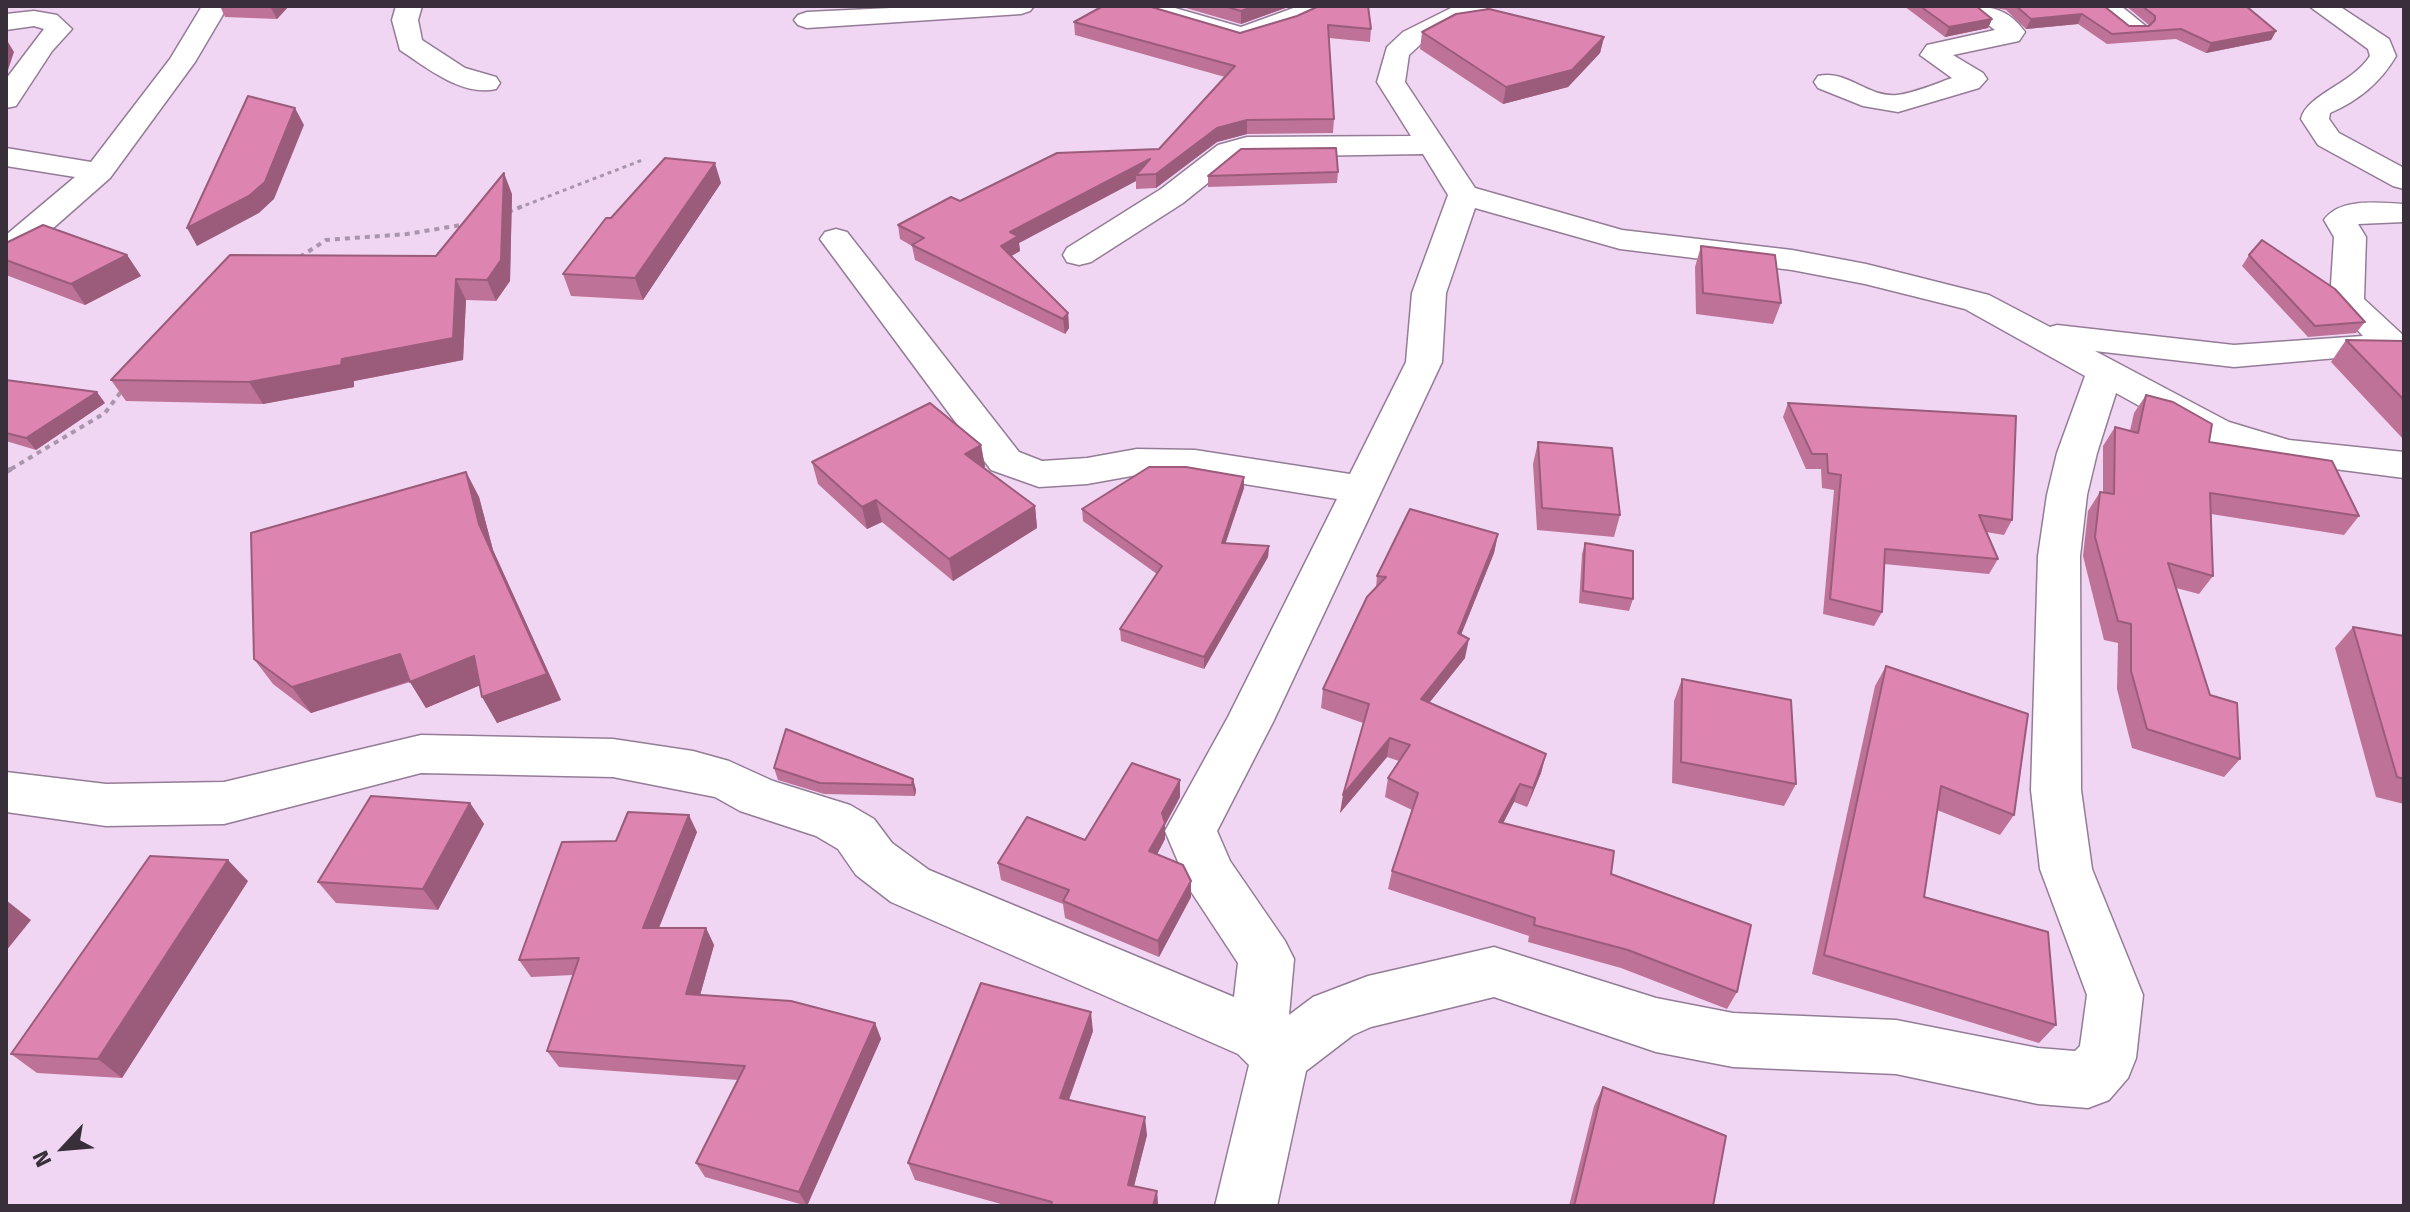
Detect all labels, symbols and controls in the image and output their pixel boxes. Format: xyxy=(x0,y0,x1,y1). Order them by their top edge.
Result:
north arrow xyxy=(24,1108,104,1188)
text: N xyxy=(27,1146,57,1171)

